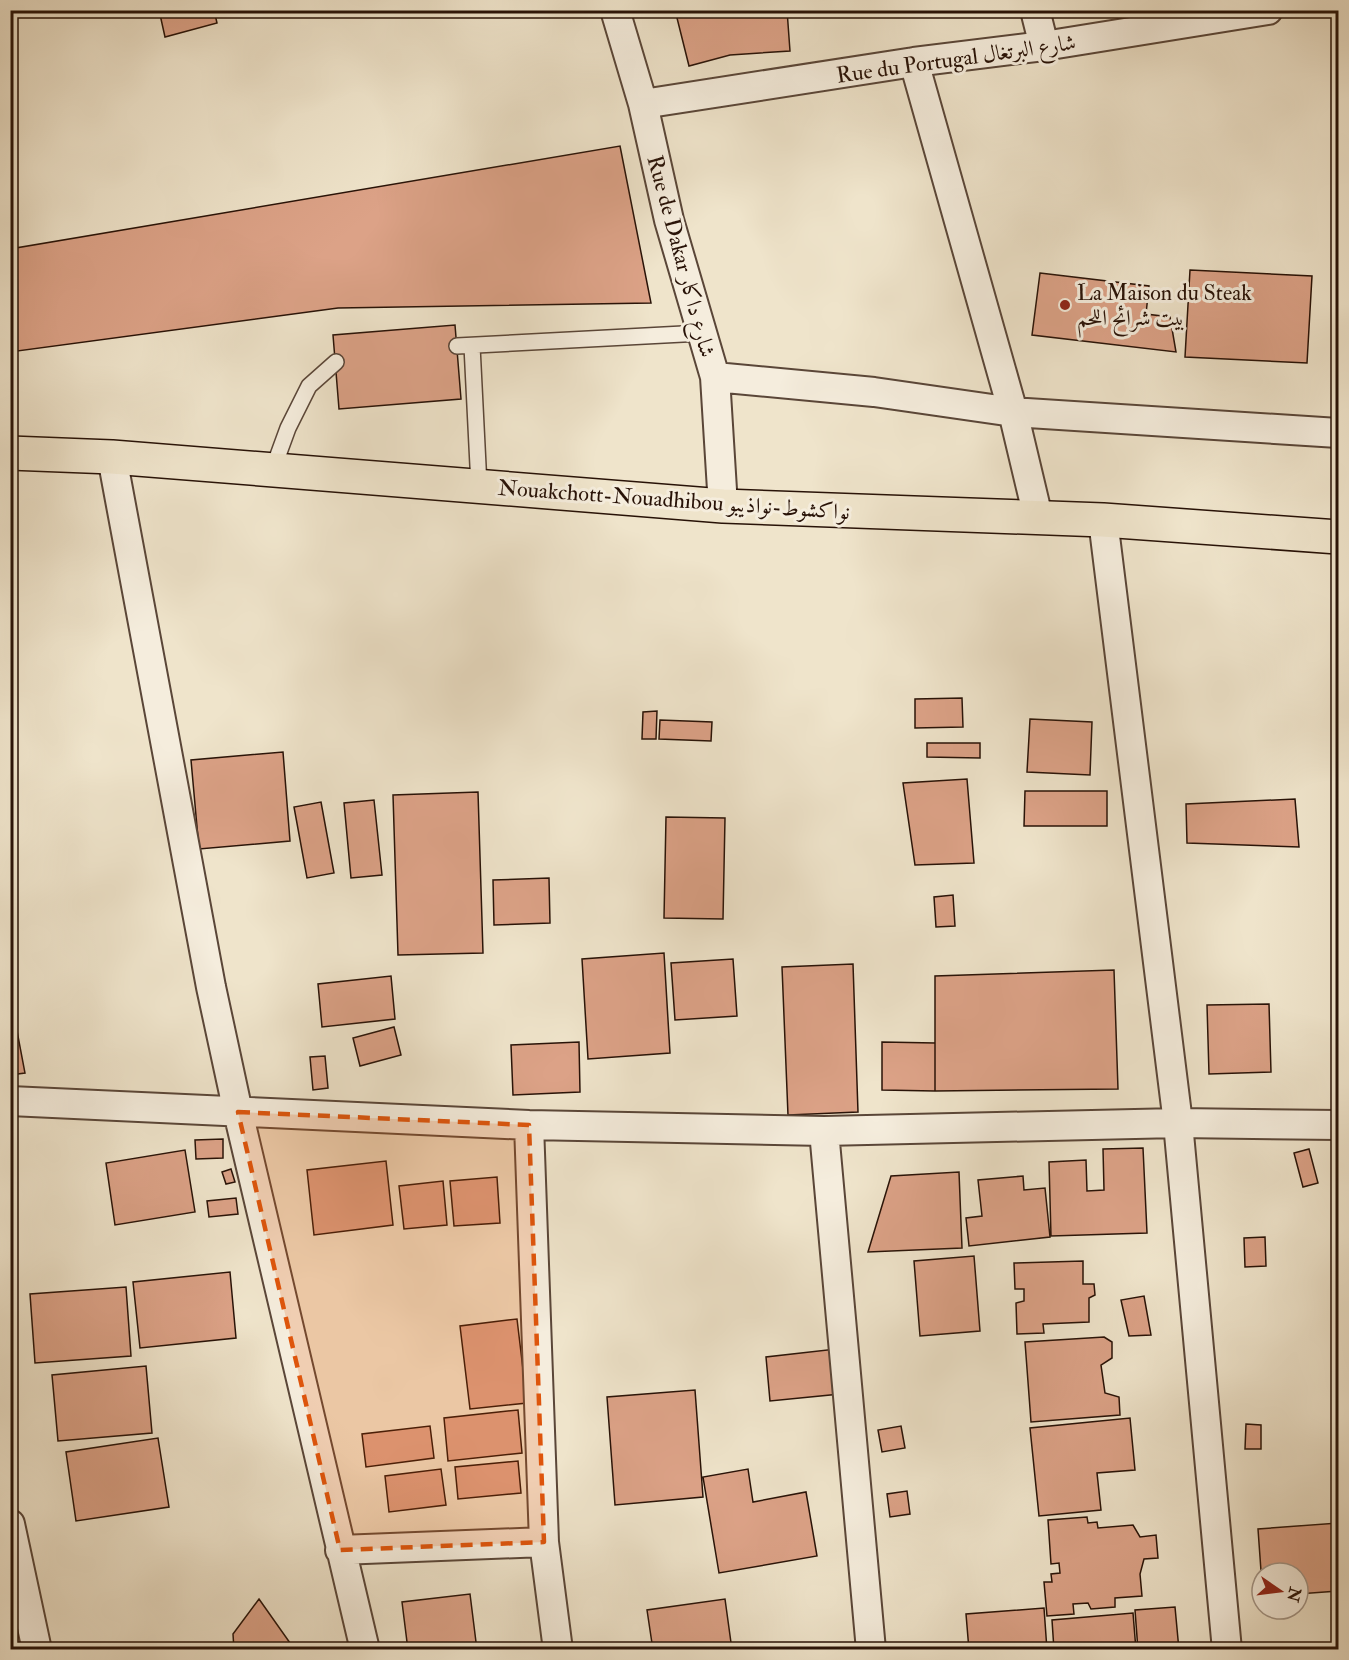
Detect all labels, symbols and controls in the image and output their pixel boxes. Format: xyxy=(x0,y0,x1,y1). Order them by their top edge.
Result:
street label: Rue du Portugal شارع البرتغال xyxy=(835,28,1078,94)
street label: Rue de Dakar شارع داكار xyxy=(637,152,721,361)
place label: La Maison du Steak بيت شرائح اللحم xyxy=(1077,279,1252,338)
marker: La Maison du Steak بيت شرائح اللحم xyxy=(1058,298,1072,312)
street label: Nouakchott-Nouadhibou نواكشوط-نواذيبو xyxy=(497,474,851,526)
north arrow xyxy=(1250,1561,1310,1621)
text: N xyxy=(1282,1584,1305,1604)

